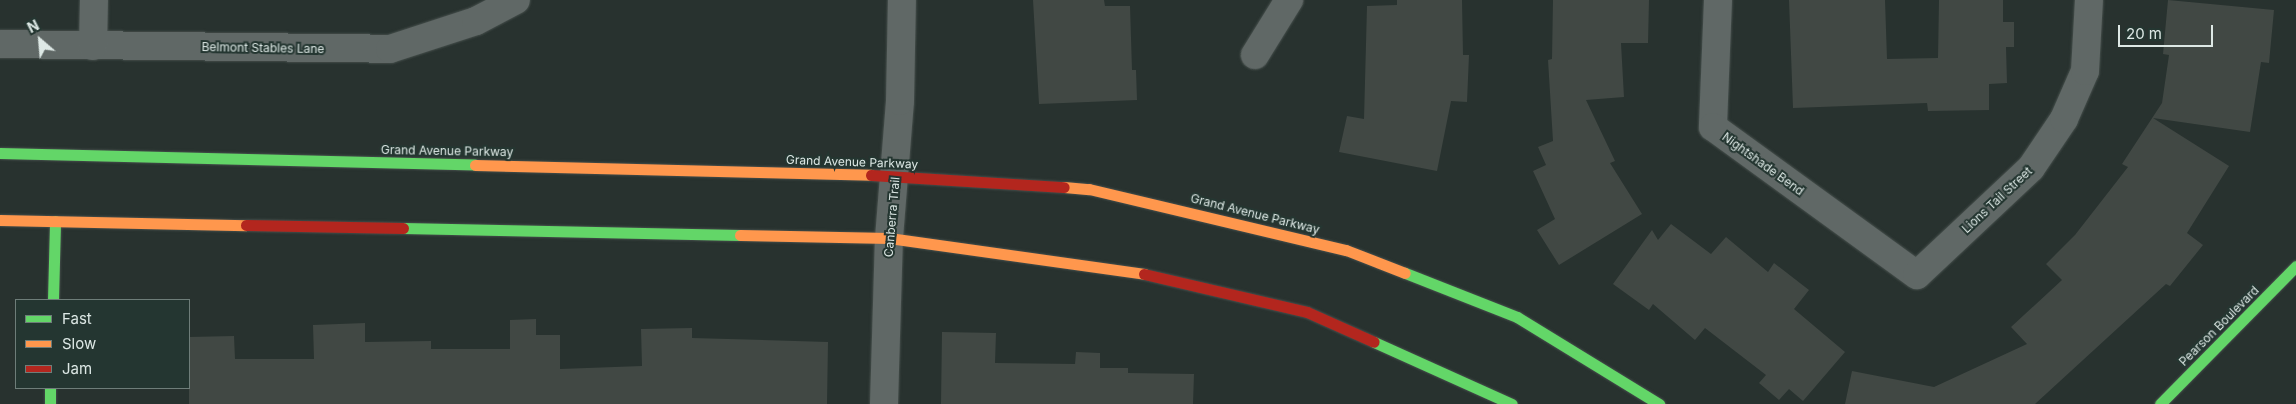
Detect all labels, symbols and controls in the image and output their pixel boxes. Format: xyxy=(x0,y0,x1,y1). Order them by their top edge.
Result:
north arrow xyxy=(15,15,65,65)
scale bar xyxy=(2121,15,2216,47)
text: N xyxy=(24,16,42,36)
text: 20 m xyxy=(2126,24,2162,43)
street label: Belmont Stables Lane xyxy=(201,40,325,56)
street label: Nightshade Bend xyxy=(1719,130,1807,198)
street label: Grand Avenue Parkway xyxy=(381,143,513,159)
street label: Grand Avenue Parkway xyxy=(786,152,918,172)
street label: Lions Tail Street xyxy=(1959,164,2035,236)
street label: Canberra Trail xyxy=(881,176,903,258)
street label: Grand Avenue Parkway xyxy=(1189,191,1321,237)
street label: Pearson Boulevard xyxy=(2176,283,2262,369)
legend xyxy=(15,299,190,389)
text: Fast xyxy=(62,309,92,328)
text: Slow xyxy=(62,334,96,353)
text: Jam xyxy=(62,359,92,378)

